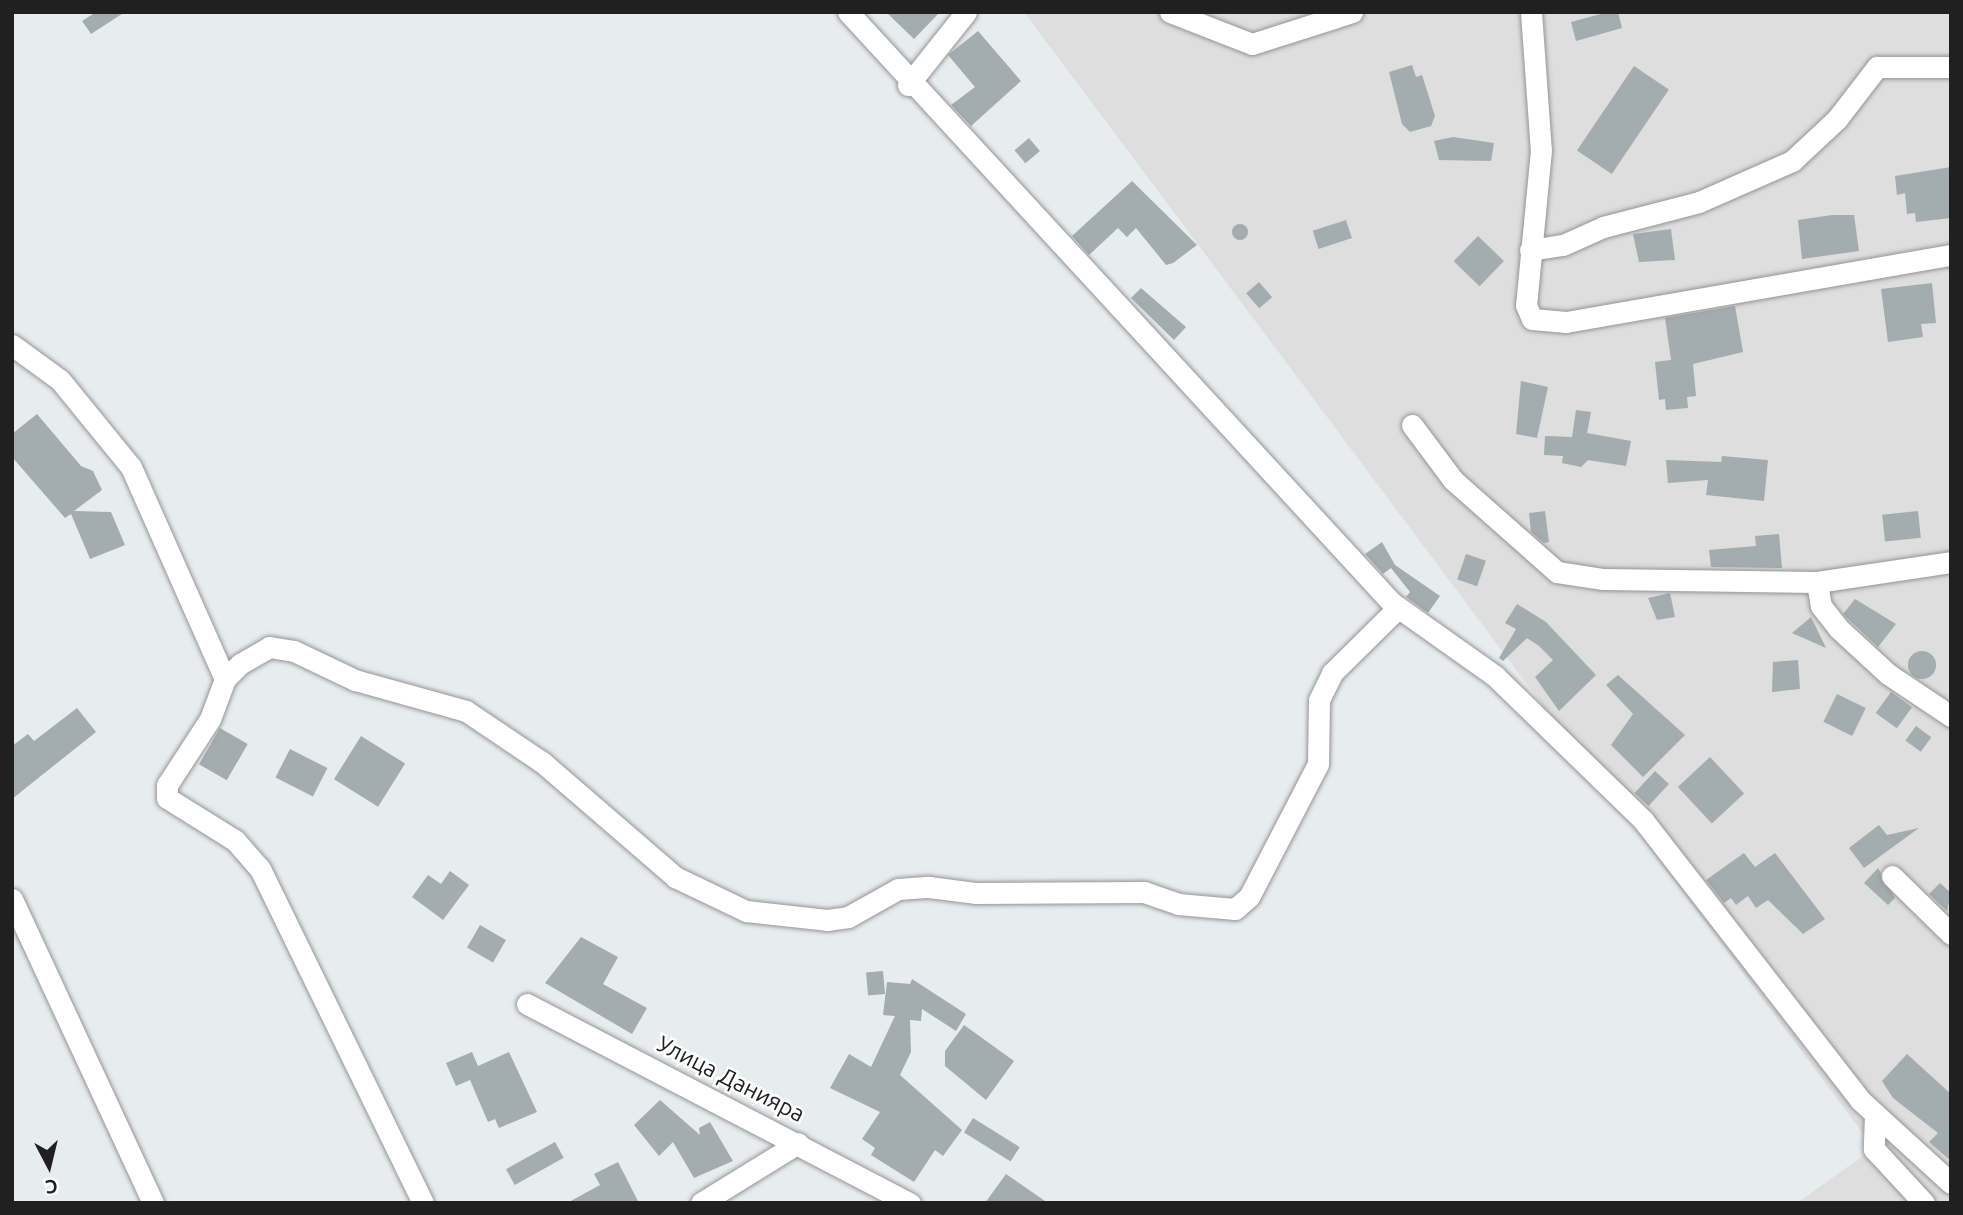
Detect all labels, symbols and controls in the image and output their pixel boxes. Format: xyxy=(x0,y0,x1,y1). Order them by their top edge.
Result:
street label: Улица Данияра xyxy=(653,1030,809,1128)
north arrow xyxy=(14,1131,84,1201)
text: С xyxy=(44,1175,59,1199)

